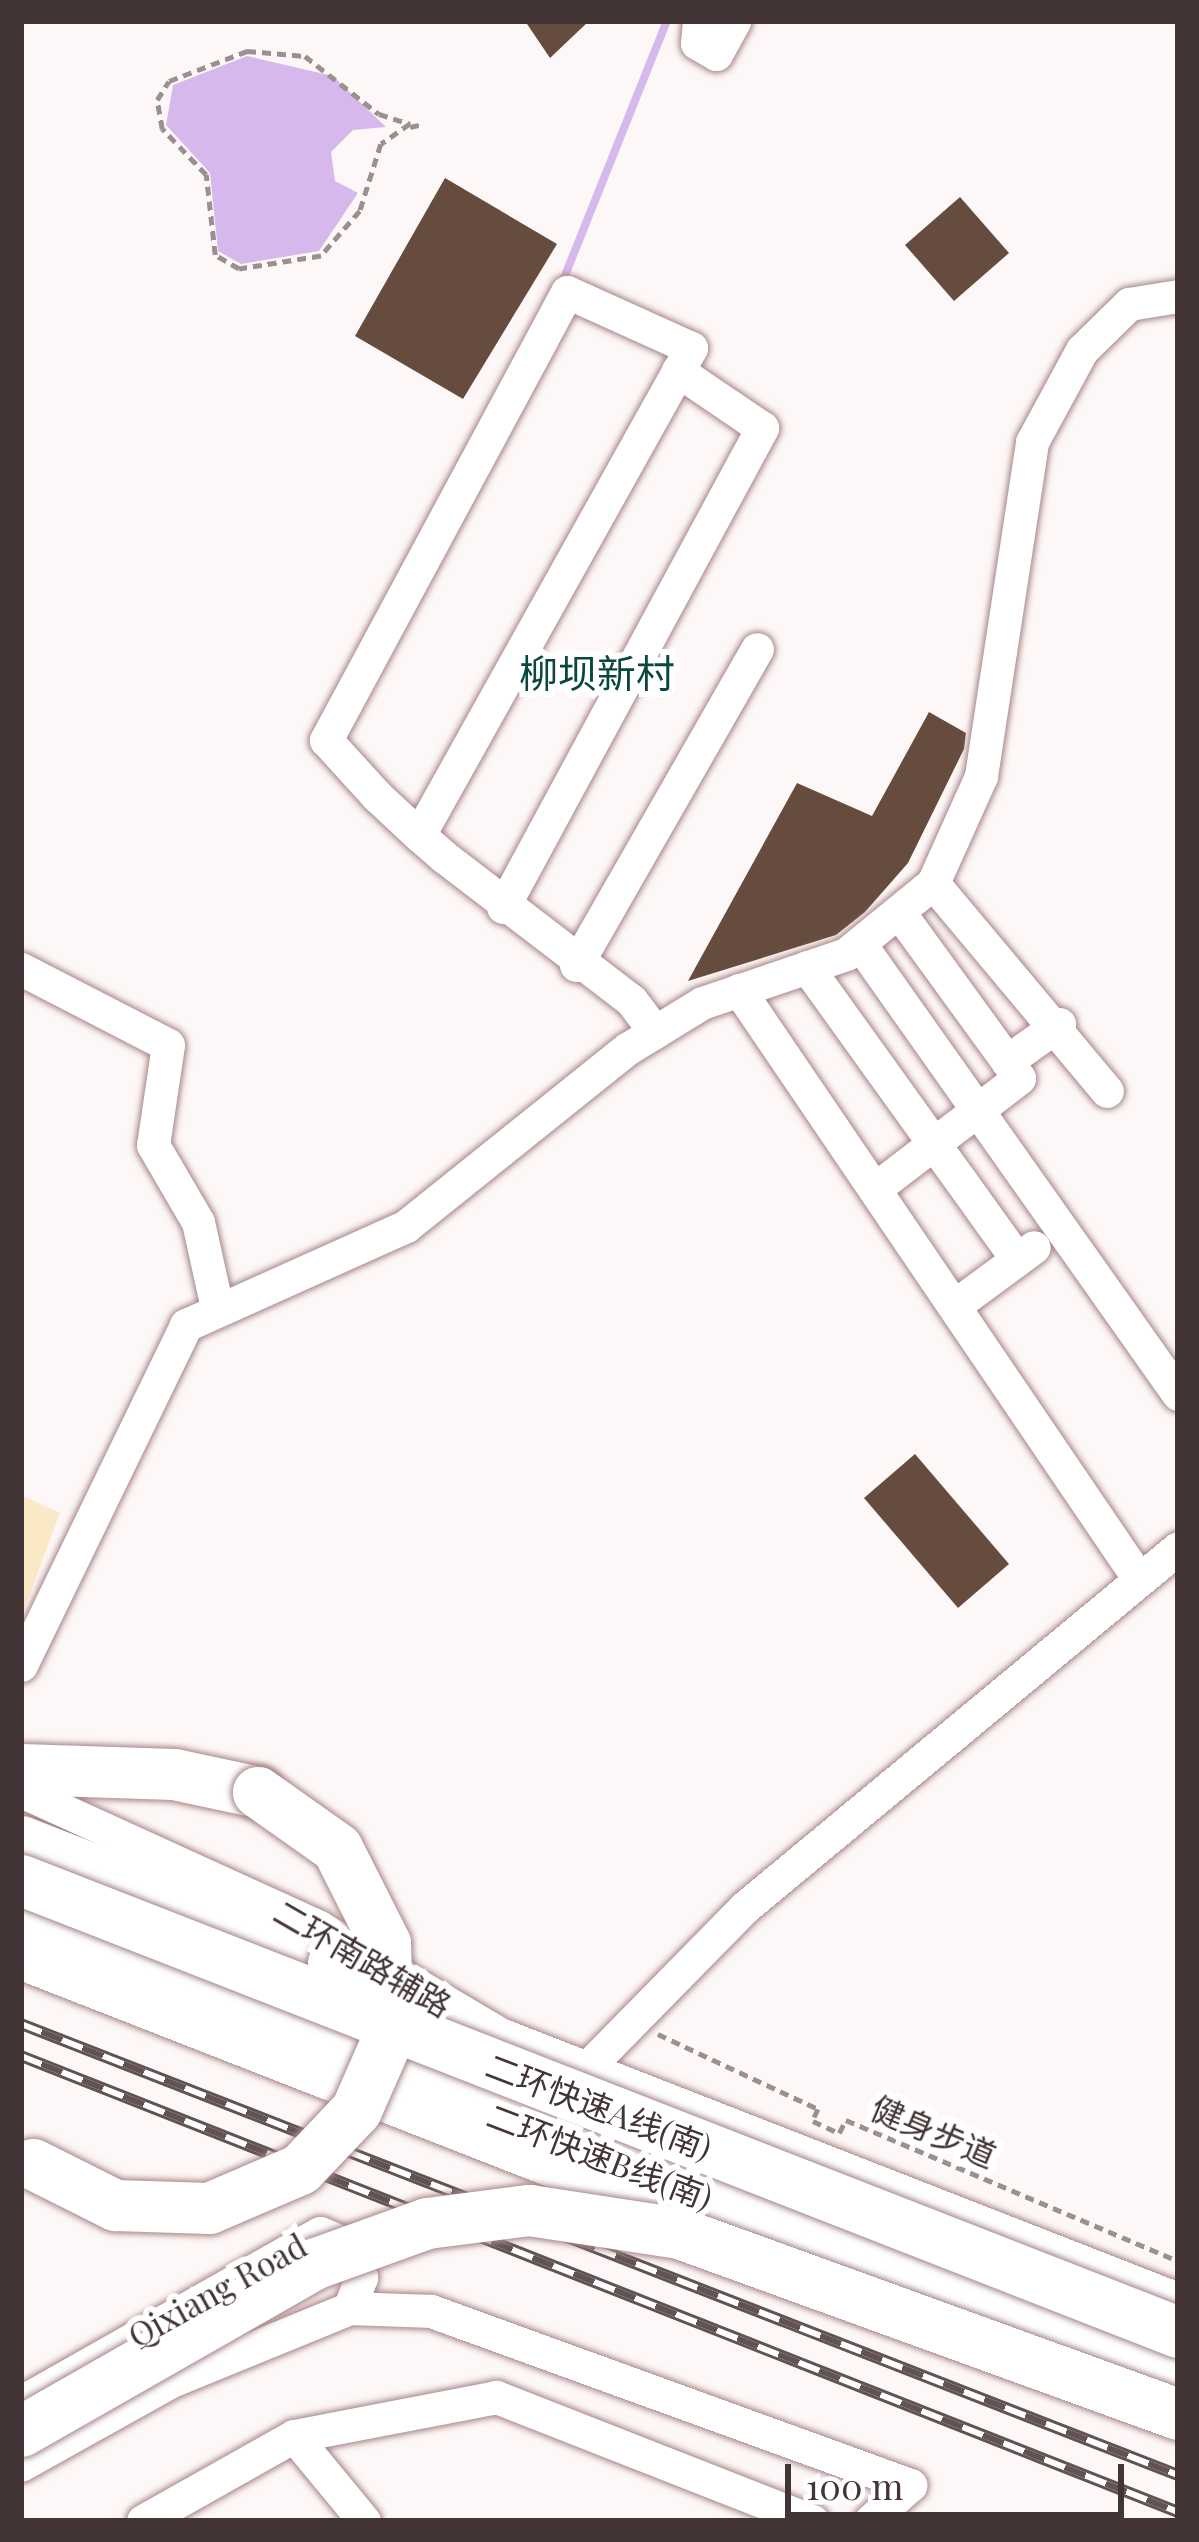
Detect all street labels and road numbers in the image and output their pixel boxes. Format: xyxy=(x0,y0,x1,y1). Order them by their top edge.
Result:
street label: 二环南路辅路 xyxy=(267,1891,459,2025)
street label: 二环快速A线(南) xyxy=(481,2045,717,2167)
street label: 健身步道 xyxy=(866,2087,1002,2175)
street label: 二环快速B线(南) xyxy=(482,2095,718,2217)
street label: Qixiang Road xyxy=(121,2225,313,2355)

